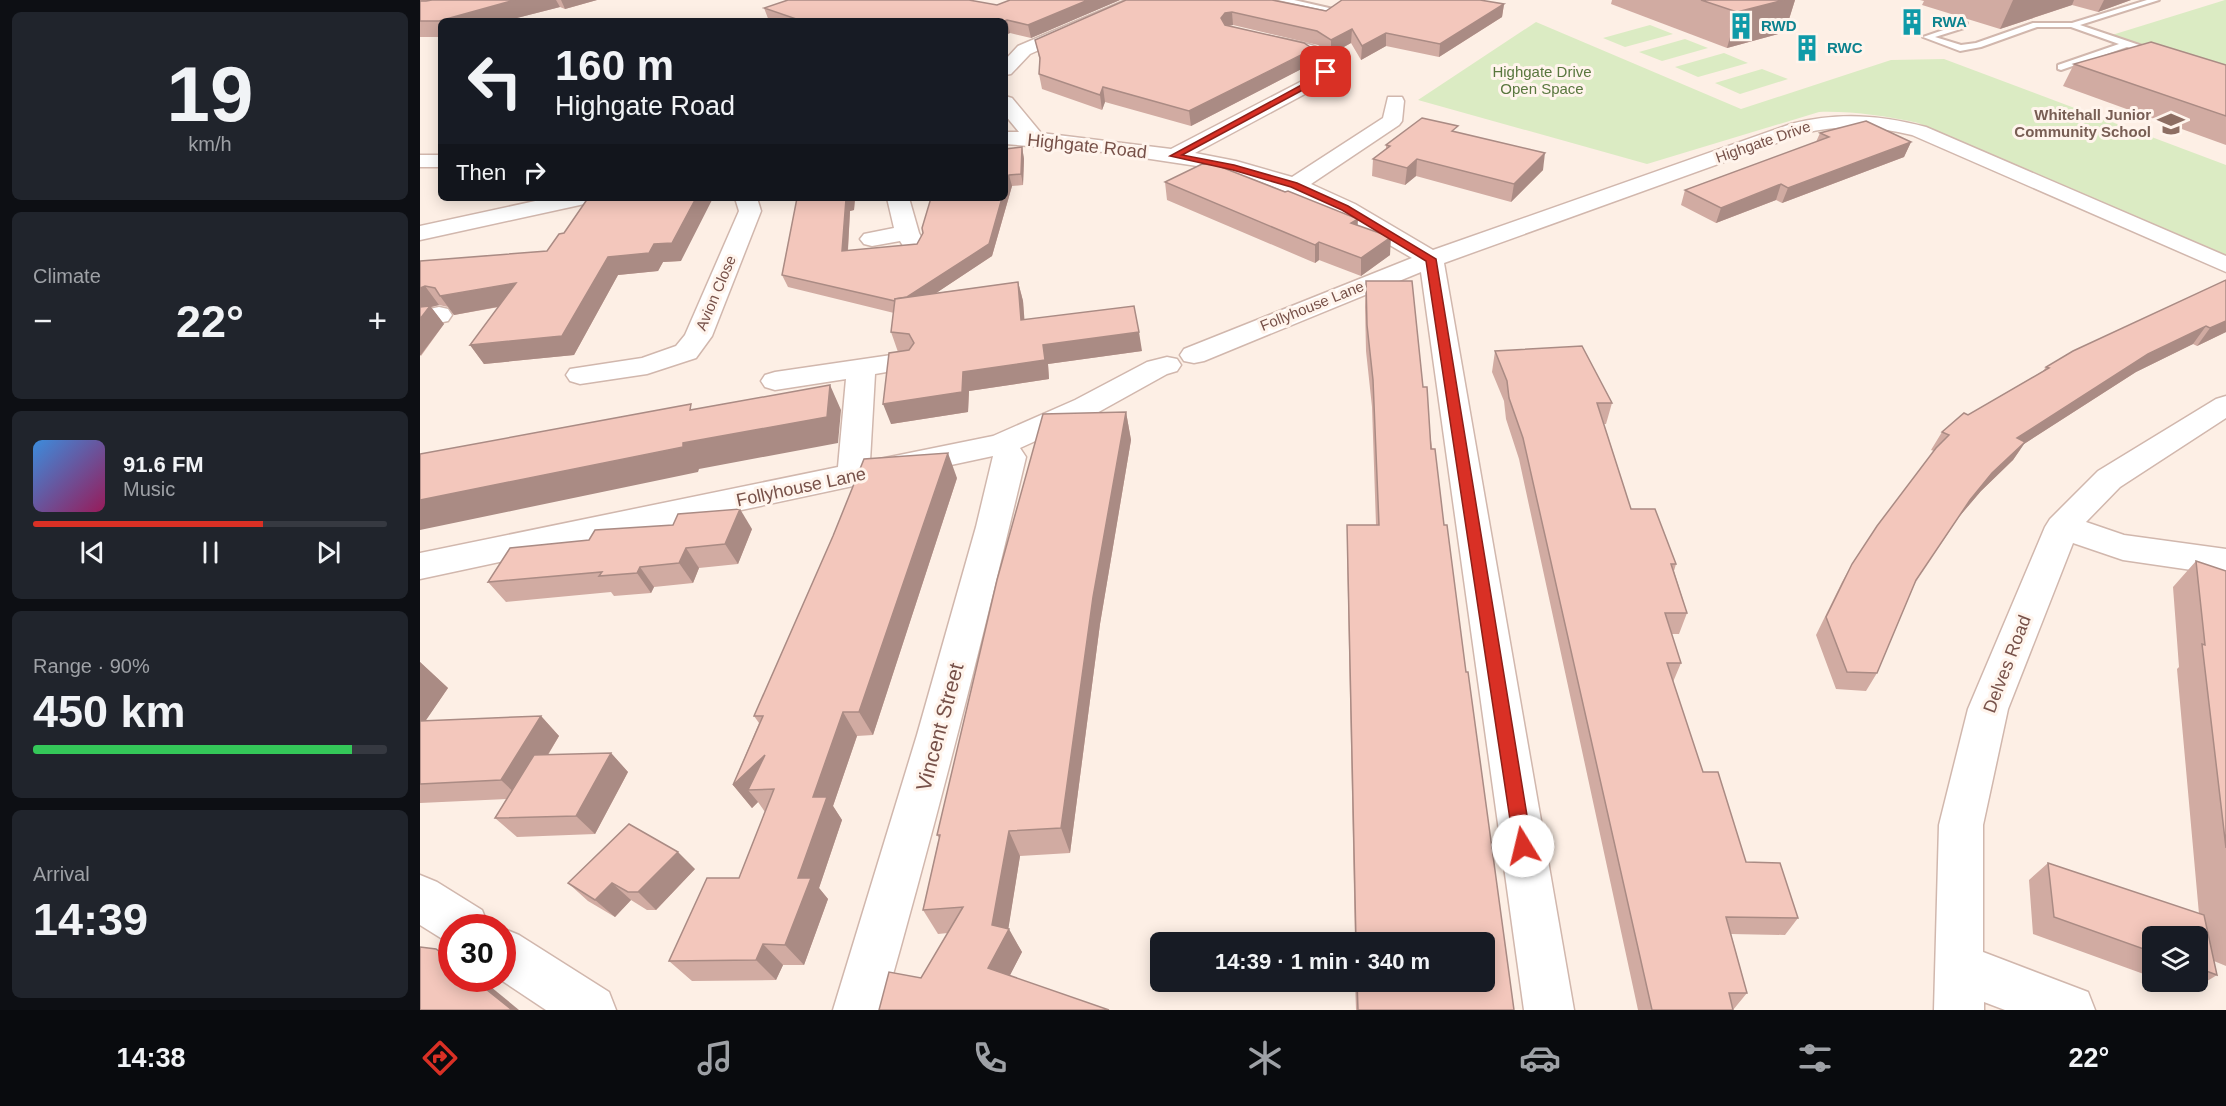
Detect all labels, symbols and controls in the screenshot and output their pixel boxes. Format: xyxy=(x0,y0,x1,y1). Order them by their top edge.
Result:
building icon: RWA xyxy=(1897,7,1927,37)
building icon: RWD xyxy=(1726,11,1756,41)
place label: RWA xyxy=(1932,13,1967,30)
place label: RWD xyxy=(1761,17,1797,34)
building icon: RWC xyxy=(1792,33,1822,63)
place label: RWC xyxy=(1827,39,1863,56)
icon: left xyxy=(456,42,534,120)
text: 160 m xyxy=(555,42,674,89)
pin xyxy=(1300,46,1351,97)
text: 19 xyxy=(167,50,253,138)
icon: arrive xyxy=(1309,55,1342,88)
park label: Highgate Drive Open Space xyxy=(1492,63,1592,97)
text: Highgate Road xyxy=(555,91,735,121)
place label: Whitehall Junior Community School xyxy=(2014,106,2151,140)
school or university icon: Whitehall Junior Community School xyxy=(2156,109,2186,139)
street label: Highgate Drive xyxy=(1713,117,1813,166)
street label: Highgate Road xyxy=(1026,130,1148,162)
text: km/h xyxy=(188,133,232,155)
icon: right xyxy=(518,156,551,189)
text: Then xyxy=(456,160,506,185)
street label: Avion Close xyxy=(692,253,739,333)
text: Climate xyxy=(33,265,101,287)
street label: Follyhouse Lane xyxy=(1258,277,1366,334)
text: 22° xyxy=(176,296,244,347)
text: − xyxy=(33,302,52,339)
text: + xyxy=(368,302,387,339)
text: 91.6 FM xyxy=(123,452,204,477)
street label: Follyhouse Lane xyxy=(734,463,868,511)
text: Music xyxy=(123,478,175,500)
icon: previous xyxy=(76,536,109,569)
icon: pause xyxy=(194,536,227,569)
icon: next xyxy=(312,536,345,569)
street label: Delves Road xyxy=(1979,612,2035,716)
text: Range · 90% xyxy=(33,655,150,677)
street label: Vincent Street xyxy=(911,660,968,793)
text: 450 km xyxy=(33,686,186,737)
position arrow xyxy=(1491,814,1555,878)
text: Arrival xyxy=(33,863,90,885)
text: 14:39 xyxy=(33,894,148,945)
speed limit sign: 30 xyxy=(438,914,516,992)
map controls xyxy=(2142,926,2208,992)
button: layers xyxy=(2142,926,2208,992)
text: 14:39 · 1 min · 340 m xyxy=(1215,949,1430,974)
icon: directions xyxy=(419,1037,461,1079)
icon: music xyxy=(694,1037,736,1079)
icon: phone xyxy=(969,1037,1011,1079)
icon: climate xyxy=(1244,1037,1286,1079)
icon: car xyxy=(1519,1037,1561,1079)
icon: filters xyxy=(1794,1037,1836,1079)
text: 14:38 xyxy=(117,1043,186,1073)
text: 22° xyxy=(2069,1043,2109,1073)

